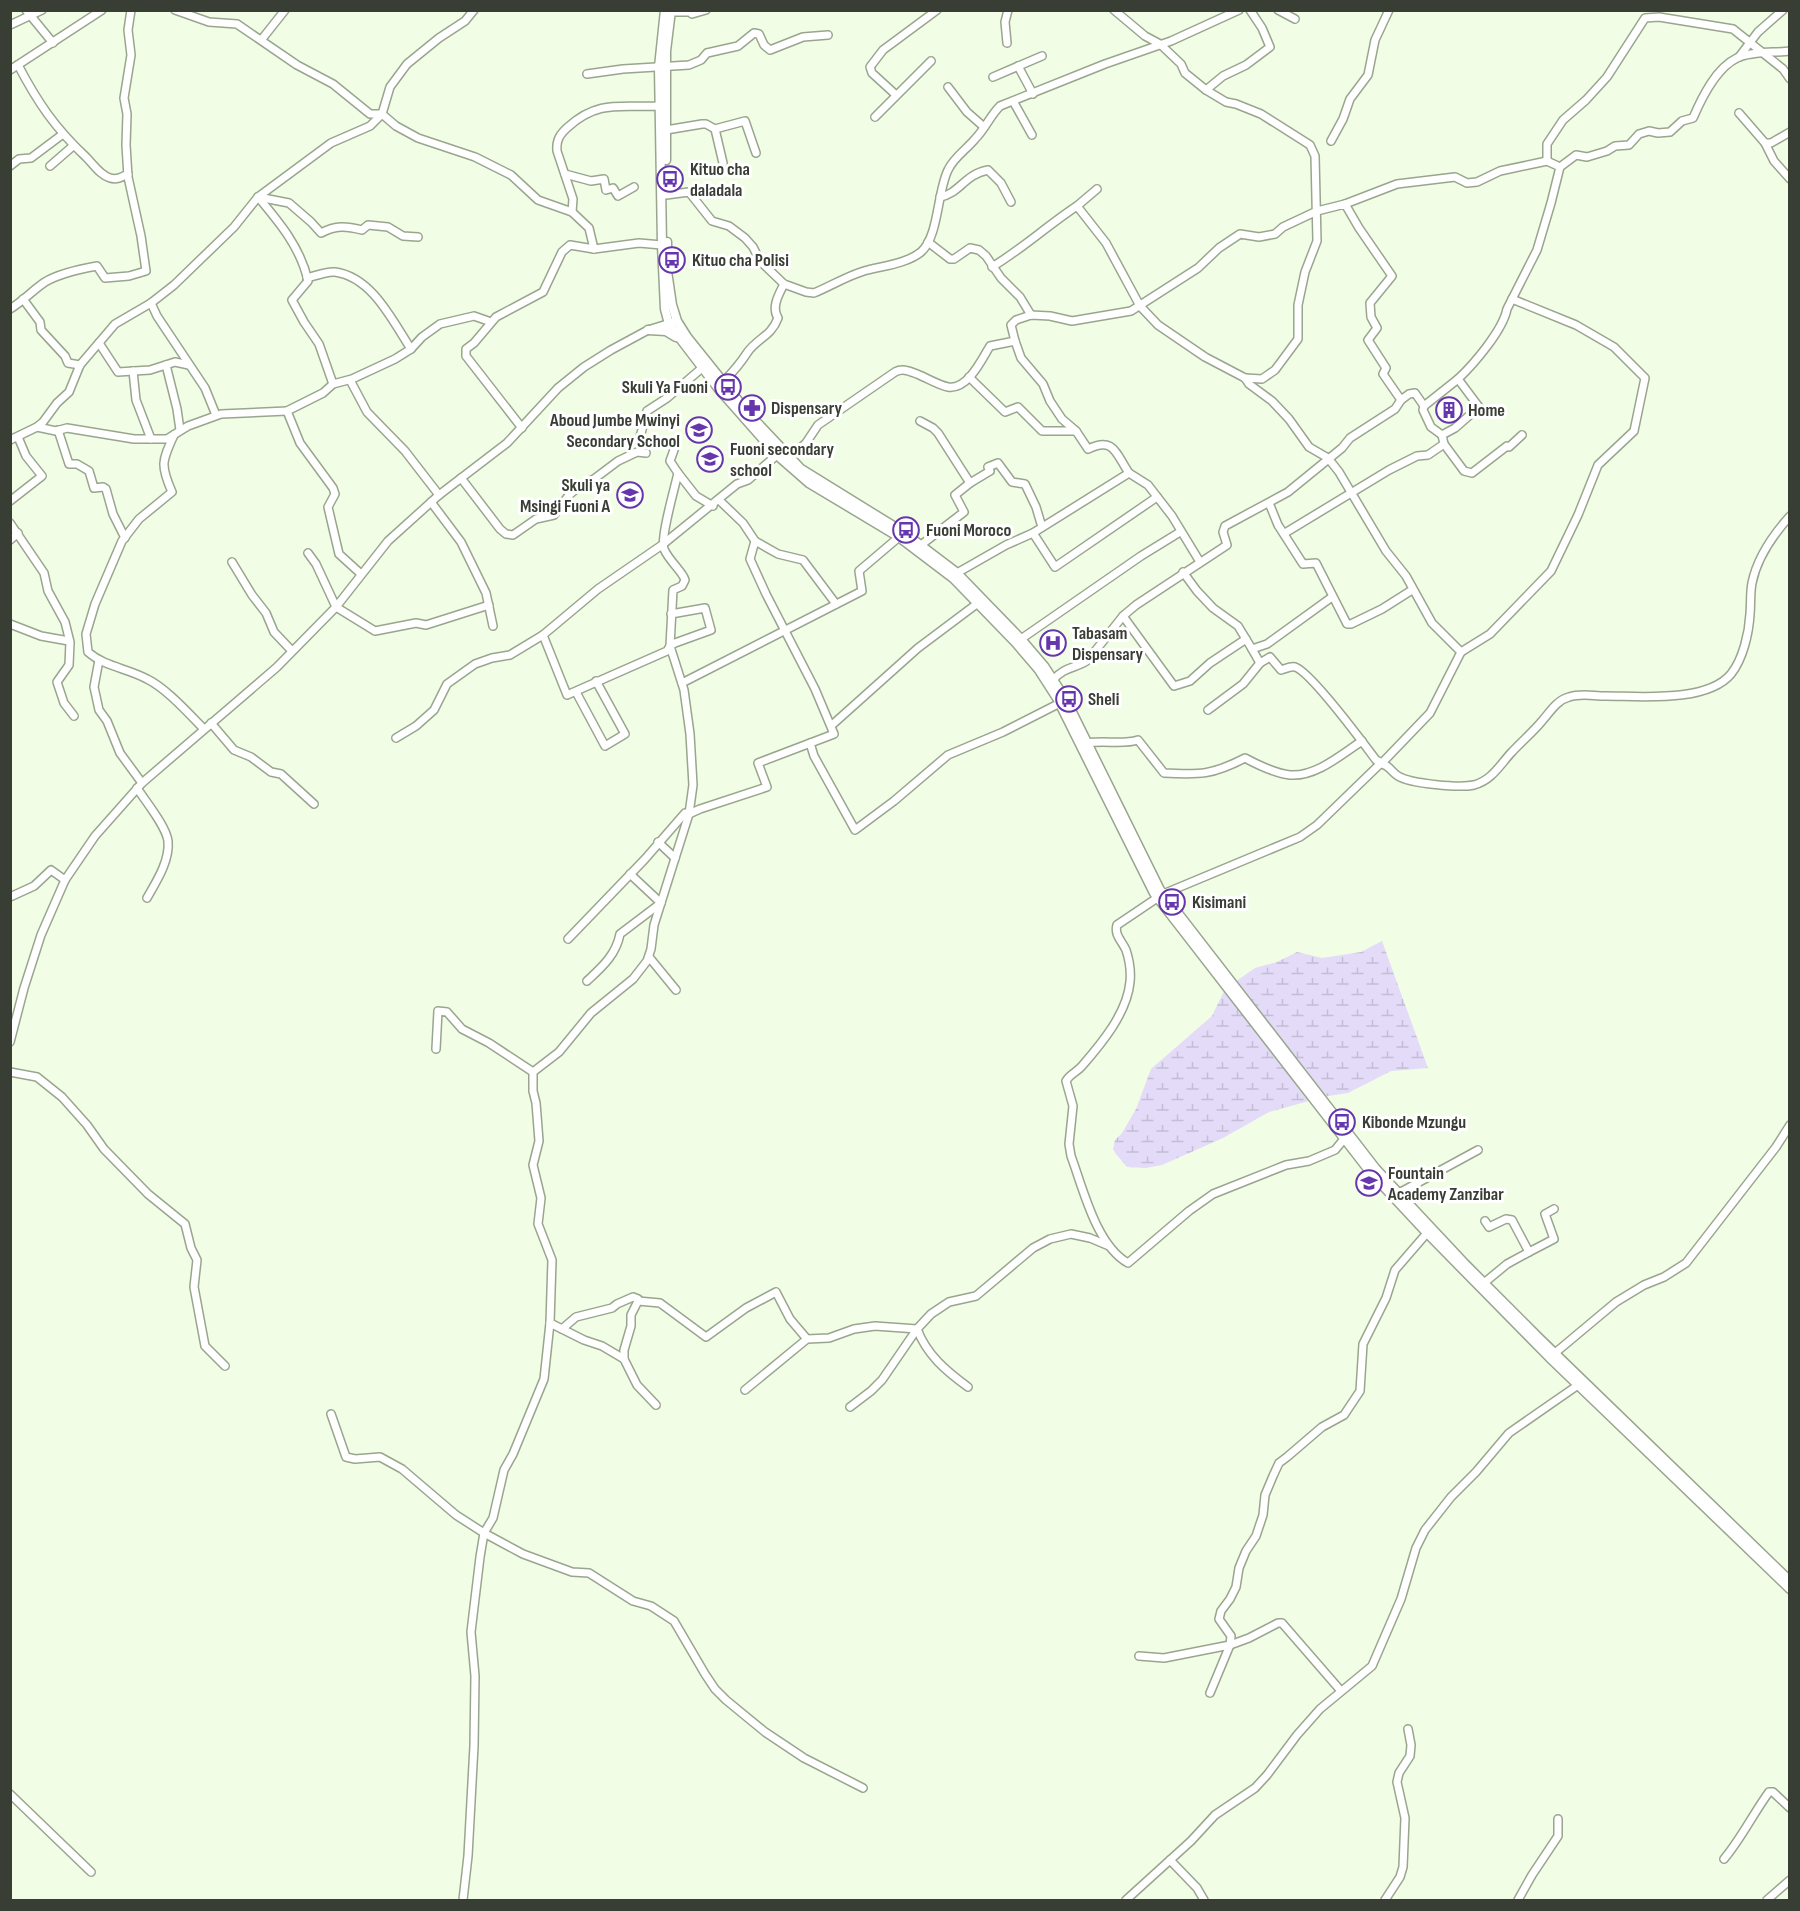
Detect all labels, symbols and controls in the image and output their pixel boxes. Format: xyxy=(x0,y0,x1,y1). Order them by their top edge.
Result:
place label: Kituo cha daladala xyxy=(690,159,750,201)
bus stop icon: Kituo cha daladala xyxy=(655,164,685,194)
bus stop icon: Kituo cha Polisi xyxy=(657,245,687,275)
place label: Kituo cha Polisi xyxy=(692,250,789,271)
bus stop icon: Skuli Ya Fuoni xyxy=(713,372,743,402)
place label: Skuli Ya Fuoni xyxy=(622,377,708,398)
pharmacy icon: Dispensary xyxy=(737,393,767,423)
building icon: Home xyxy=(1434,395,1464,425)
place label: Dispensary xyxy=(771,398,842,419)
place label: Home xyxy=(1468,400,1505,421)
place label: Aboud Jumbe Mwinyi Secondary School xyxy=(549,410,680,452)
school or university icon: Aboud Jumbe Mwinyi Secondary School xyxy=(684,415,714,445)
place label: Fuoni secondary school xyxy=(730,439,834,481)
school or university icon: Fuoni secondary school xyxy=(695,444,725,474)
place label: Skuli ya Msingi Fuoni A xyxy=(520,475,610,517)
school or university icon: Skuli ya Msingi Fuoni A xyxy=(615,480,645,510)
bus stop icon: Fuoni Moroco xyxy=(891,515,921,545)
place label: Fuoni Moroco xyxy=(926,520,1011,541)
place label: Tabasam Dispensary xyxy=(1072,623,1143,665)
hospital icon: Tabasam Dispensary xyxy=(1038,628,1068,658)
bus stop icon: Sheli xyxy=(1054,684,1084,714)
place label: Sheli xyxy=(1088,689,1119,710)
bus stop icon: Kisimani xyxy=(1157,887,1187,917)
place label: Kisimani xyxy=(1192,892,1246,913)
bus stop icon: Kibonde Mzungu xyxy=(1327,1107,1357,1137)
place label: Kibonde Mzungu xyxy=(1362,1112,1466,1133)
place label: Fountain Academy Zanzibar xyxy=(1387,1163,1504,1205)
school or university icon: Fountain Academy Zanzibar xyxy=(1354,1168,1384,1198)

